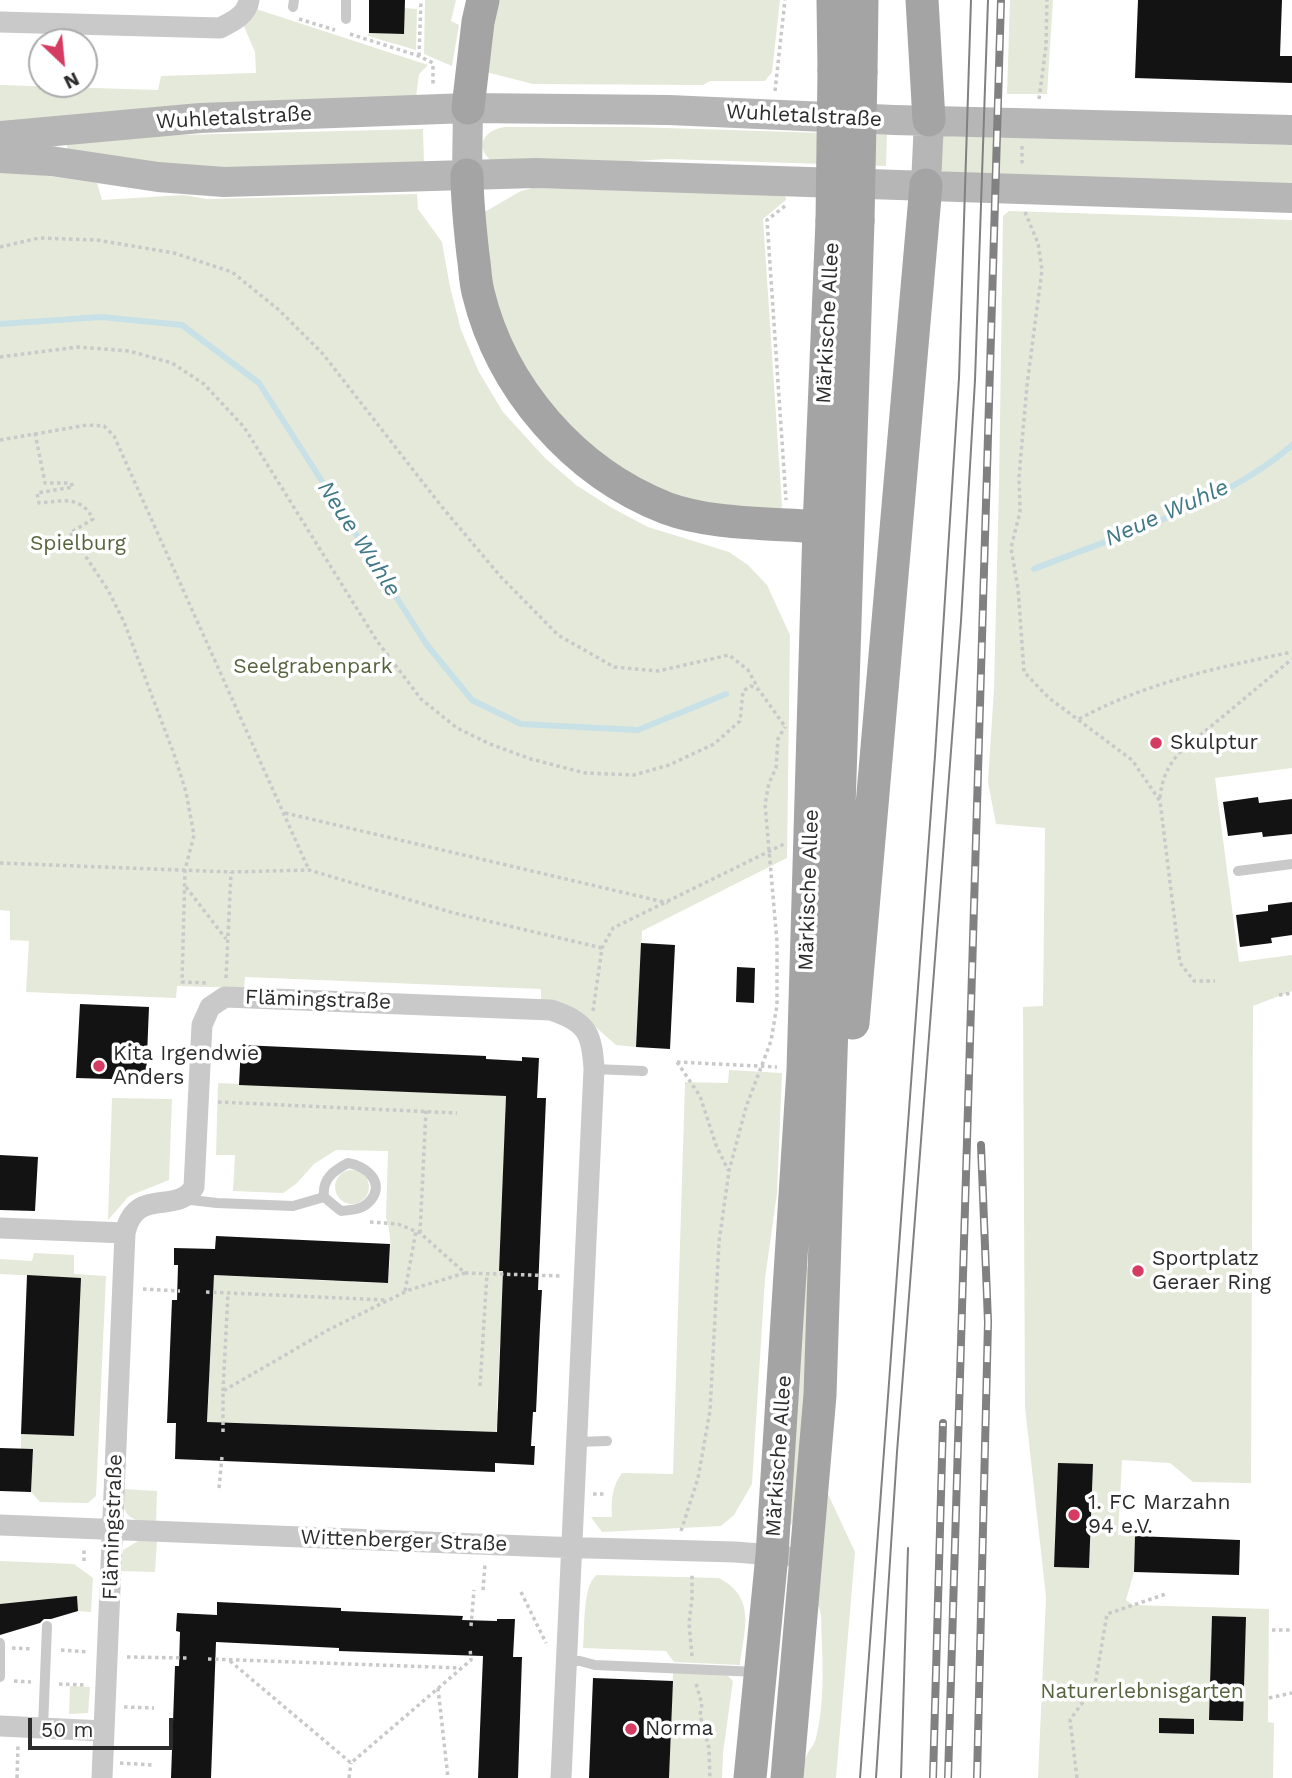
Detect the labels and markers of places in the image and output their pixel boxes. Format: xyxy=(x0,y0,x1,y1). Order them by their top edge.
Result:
place label: Skulptur xyxy=(1170,730,1258,756)
marker: Skulptur xyxy=(1148,735,1164,751)
place label: Kita Irgendwie Anders xyxy=(113,1041,259,1091)
marker: Kita Irgendwie Anders xyxy=(91,1058,107,1074)
place label: Sportplatz Geraer Ring xyxy=(1152,1246,1271,1296)
marker: Sportplatz Geraer Ring xyxy=(1130,1263,1146,1279)
place label: 1. FC Marzahn 94 e.V. xyxy=(1088,1490,1230,1540)
marker: 1. FC Marzahn 94 e.V. xyxy=(1066,1507,1082,1523)
place label: Norma xyxy=(645,1716,713,1742)
marker: Norma xyxy=(623,1721,639,1737)

